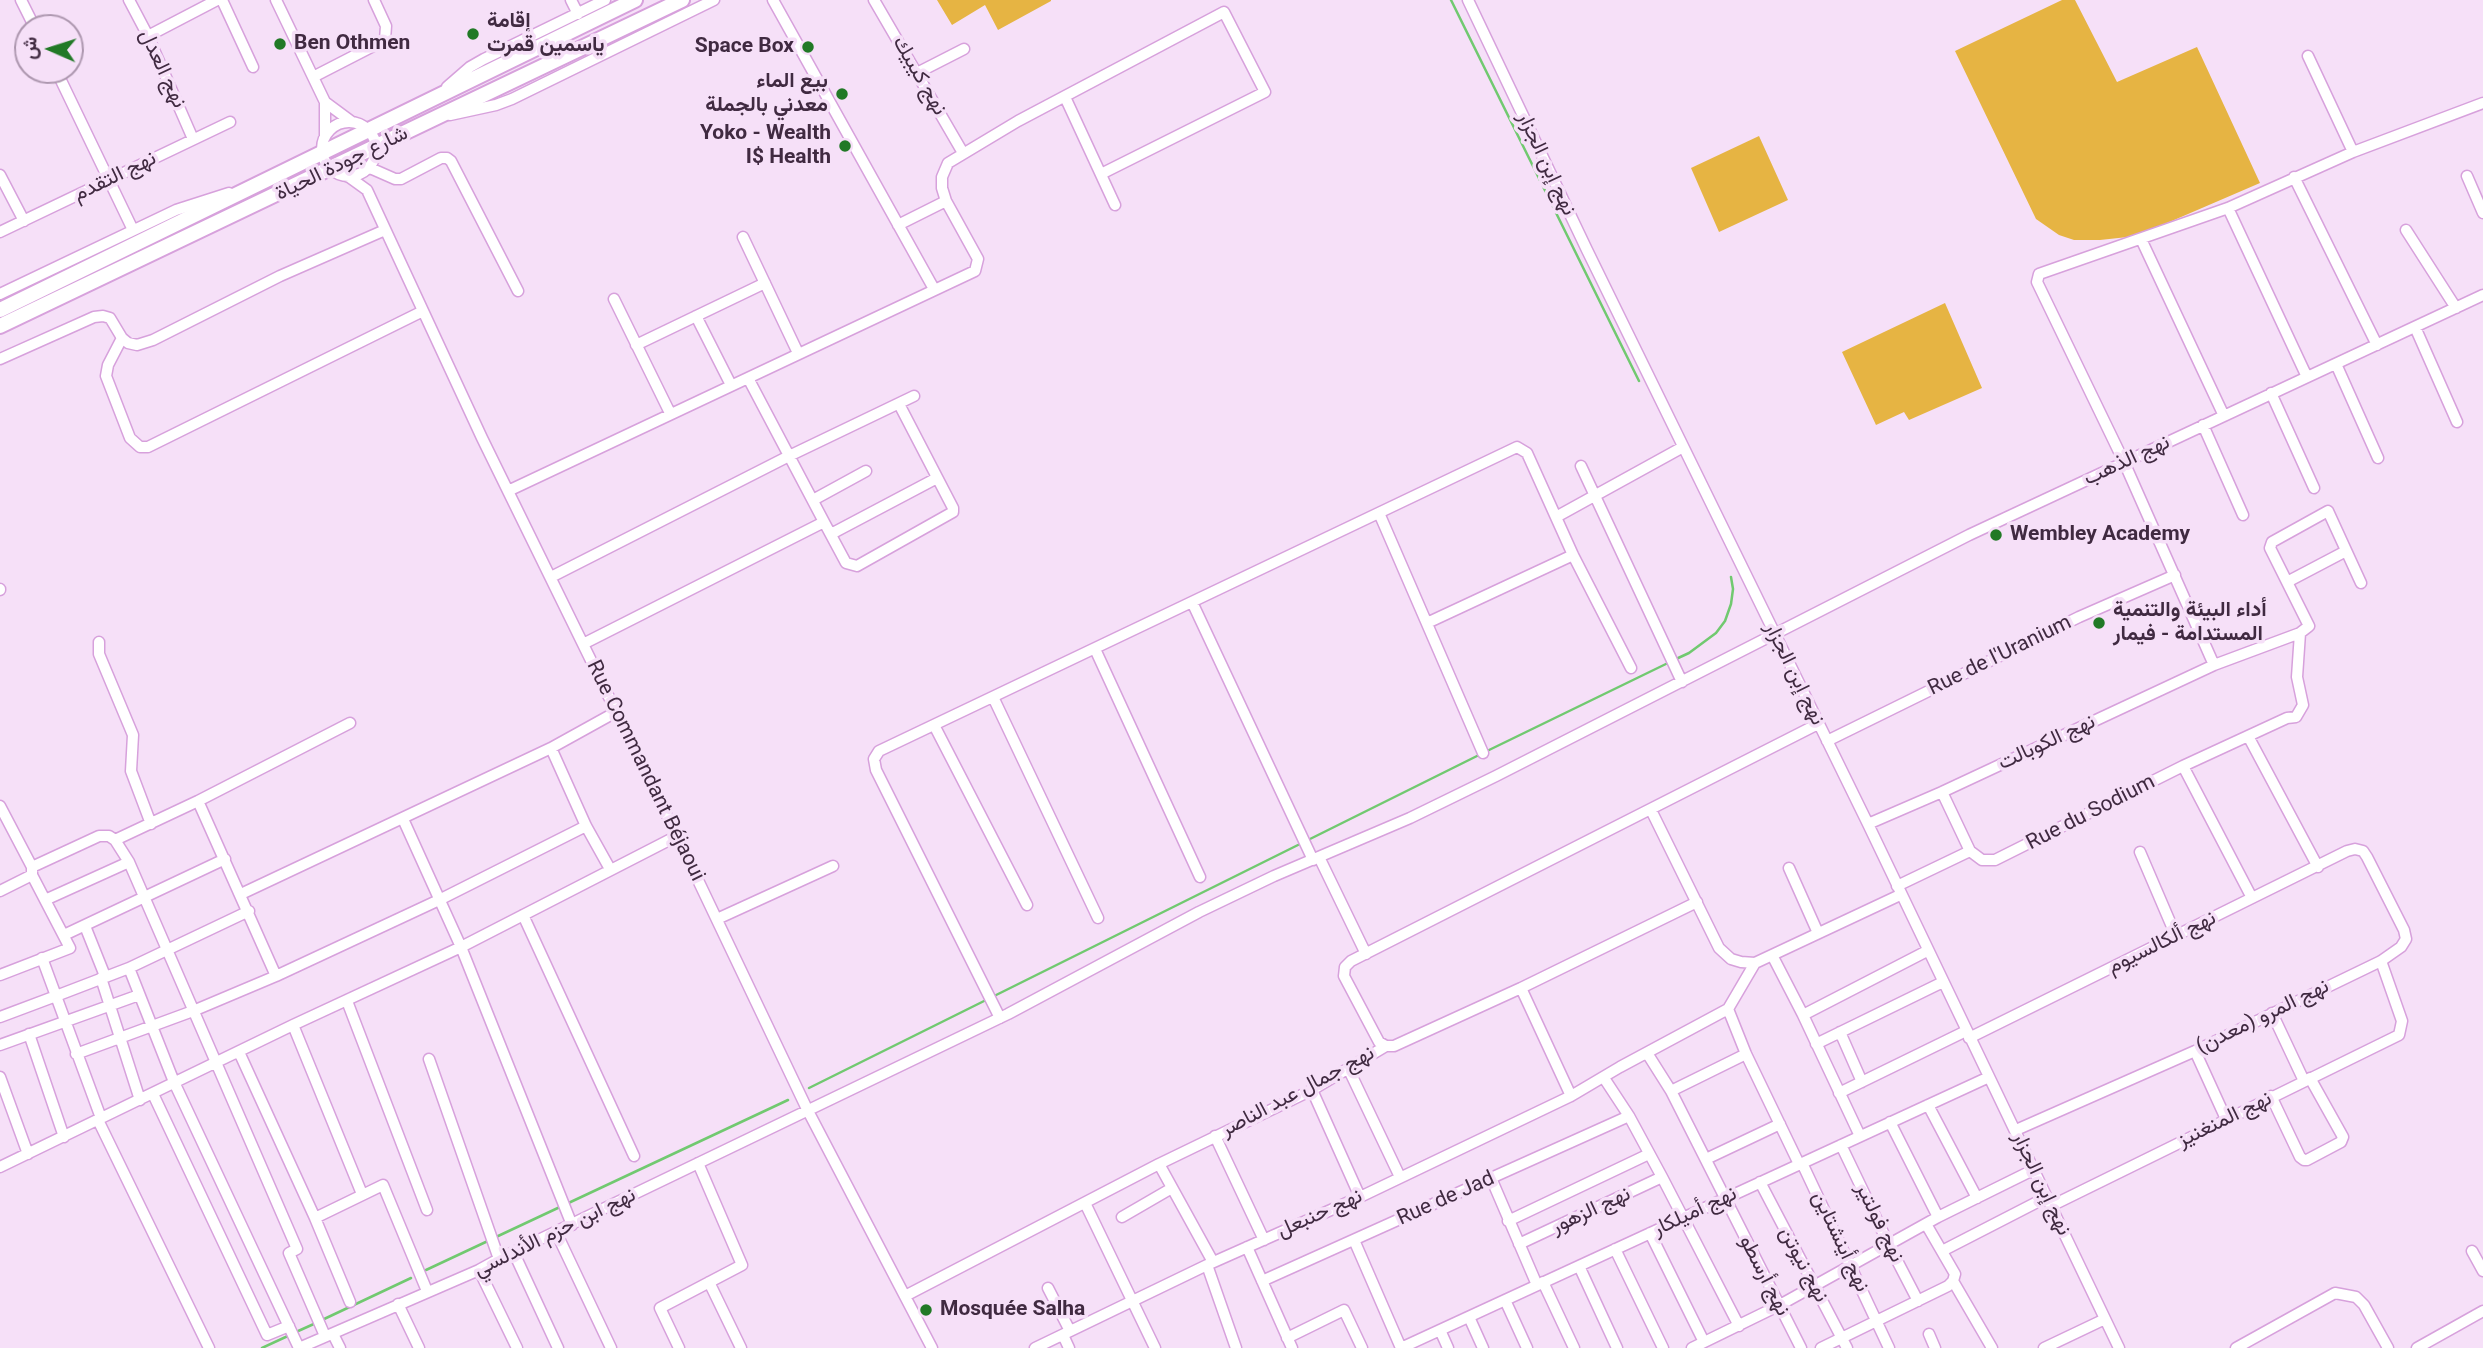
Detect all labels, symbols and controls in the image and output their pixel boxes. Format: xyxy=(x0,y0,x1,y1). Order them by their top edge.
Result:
place label: إقامة ياسمين قمرت xyxy=(487,9,605,59)
north arrow xyxy=(14,14,84,84)
street label: نهج العدل xyxy=(133,26,191,112)
marker: إقامة ياسمين قمرت xyxy=(465,26,481,42)
place label: Ben Othmen xyxy=(294,31,410,57)
street label: نهج كيبيك xyxy=(886,32,952,120)
place label: Space Box xyxy=(695,34,794,60)
text: ش xyxy=(17,36,42,60)
marker: Ben Othmen xyxy=(272,36,288,52)
marker: Space Box xyxy=(800,39,816,55)
place label: بيع الماء معدني بالجملة xyxy=(705,69,828,119)
marker: بيع الماء معدني بالجملة xyxy=(834,86,850,102)
street label: نهج إبن الجزار xyxy=(1511,108,1581,220)
street label: شارع جودة الحياة xyxy=(272,121,412,207)
place label: Yoko - Wealth I$ Health xyxy=(700,121,831,171)
marker: Yoko - Wealth I$ Health xyxy=(837,138,853,154)
street label: نهج التقدم xyxy=(69,146,161,208)
street label: نهج الذهب xyxy=(2080,430,2174,492)
place label: Wembley Academy xyxy=(2010,522,2190,548)
marker: Wembley Academy xyxy=(1988,527,2004,543)
place label: أداء البيئة والتنمية المستدامة - فيمار xyxy=(2113,598,2267,648)
street label: Rue de l'Uranium xyxy=(1924,610,2076,702)
marker: أداء البيئة والتنمية المستدامة - فيمار xyxy=(2091,615,2107,631)
street label: نهج إبن الجزار xyxy=(1758,618,1830,730)
street label: Rue Commandant Béjaoui xyxy=(580,656,710,886)
street label: نهج الكوبالت xyxy=(1994,710,2100,776)
street label: Rue du Sodium xyxy=(2023,770,2159,856)
street label: نهج ألكالسيوم xyxy=(2104,906,2220,980)
street label: نهج المرو (معدن) xyxy=(2193,974,2333,1060)
street label: نهج جمال عبد الناصر xyxy=(1217,1041,1379,1143)
street label: نهج المنغنيز xyxy=(2174,1086,2276,1154)
street label: نهج إبن الجزار xyxy=(2006,1128,2076,1240)
street label: Rue de Jad xyxy=(1393,1166,1499,1232)
street label: نهج فولتير xyxy=(1849,1179,1909,1267)
street label: نهج الزهور xyxy=(1547,1182,1635,1240)
street label: نهج أميلكار xyxy=(1649,1182,1741,1242)
street label: نهج ابن حزم الأندلسي xyxy=(470,1183,640,1283)
street label: نهج حنبعل xyxy=(1273,1184,1367,1244)
street label: نهج أينشتاين xyxy=(1806,1188,1874,1296)
street label: نهج نيوتن xyxy=(1773,1223,1833,1307)
street label: نهج أرسطو xyxy=(1733,1232,1795,1320)
place label: Mosquée Salha xyxy=(940,1297,1085,1323)
marker: Mosquée Salha xyxy=(918,1302,934,1318)

